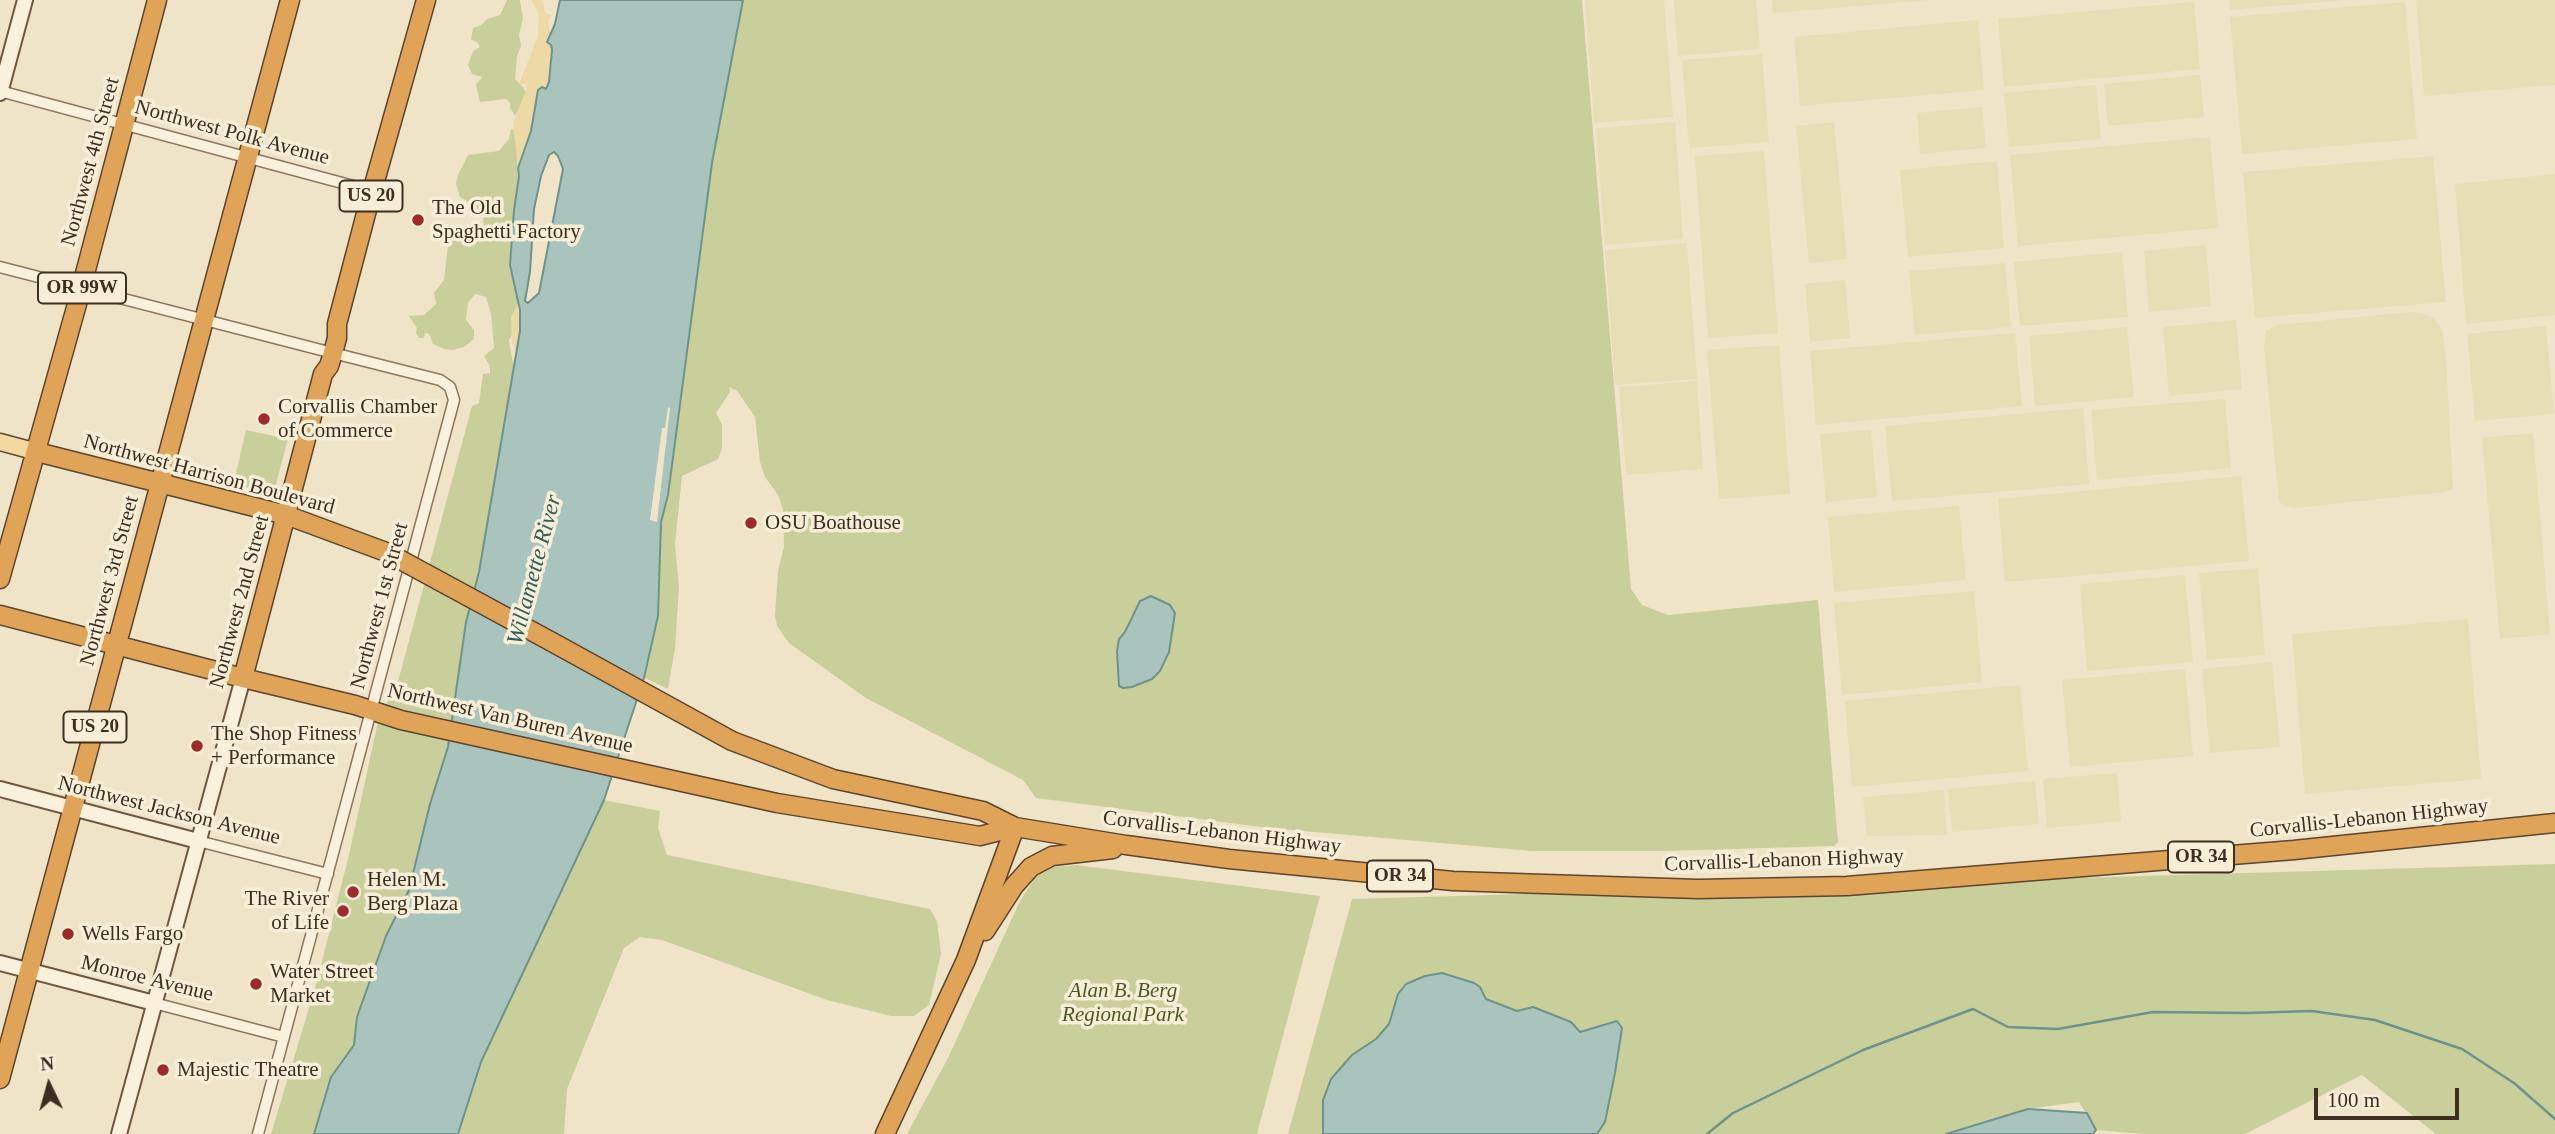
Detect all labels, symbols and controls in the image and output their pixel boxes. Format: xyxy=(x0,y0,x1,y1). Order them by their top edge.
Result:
street label: Northwest 4th Street xyxy=(56,75,126,249)
street label: Northwest Polk Avenue xyxy=(132,95,332,171)
road number: US 20 xyxy=(340,180,402,212)
place label: The Old Spaghetti Factory xyxy=(432,195,581,245)
marker: The Old Spaghetti Factory xyxy=(410,212,426,228)
road number: OR 99W xyxy=(38,272,126,304)
place label: Corvallis Chamber of Commerce xyxy=(278,394,437,444)
marker: Corvallis Chamber of Commerce xyxy=(256,411,272,427)
street label: Northwest Harrison Boulevard xyxy=(81,429,337,521)
water label: Willamette River xyxy=(502,492,568,648)
street label: Northwest 3rd Street xyxy=(75,493,145,669)
place label: OSU Boathouse xyxy=(765,510,901,536)
street label: Northwest 2nd Street xyxy=(205,513,275,691)
marker: OSU Boathouse xyxy=(743,515,759,531)
street label: Northwest 1st Street xyxy=(346,520,414,692)
street label: Northwest Van Buren Avenue xyxy=(385,678,635,760)
road number: US 20 xyxy=(64,712,126,742)
place label: The Shop Fitness + Performance xyxy=(211,721,357,771)
marker: The Shop Fitness + Performance xyxy=(189,738,205,754)
street label: Northwest Jackson Avenue xyxy=(55,771,283,851)
street label: Corvallis-Lebanon Highway xyxy=(2248,794,2490,844)
street label: Corvallis-Lebanon Highway xyxy=(1102,806,1342,860)
road number: OR 34 xyxy=(2168,842,2234,872)
street label: Corvallis-Lebanon Highway xyxy=(1664,844,1904,878)
road number: OR 34 xyxy=(1367,860,1433,891)
place label: Helen M. Berg Plaza xyxy=(367,867,458,917)
marker: Helen M. Berg Plaza xyxy=(345,884,361,900)
place label: The River of Life xyxy=(244,886,329,936)
marker: The River of Life xyxy=(335,903,351,919)
place label: Wells Fargo xyxy=(82,921,183,947)
marker: Wells Fargo xyxy=(60,926,76,942)
street label: Monroe Avenue xyxy=(78,950,216,1008)
place label: Water Street Market xyxy=(270,959,374,1009)
marker: Water Street Market xyxy=(248,976,264,992)
park label: Alan B. Berg Regional Park xyxy=(1062,978,1184,1028)
north arrow xyxy=(14,1050,84,1120)
text: N xyxy=(39,1053,55,1075)
place label: Majestic Theatre xyxy=(177,1057,319,1083)
marker: Majestic Theatre xyxy=(155,1062,171,1078)
scale bar xyxy=(2317,1074,2462,1118)
text: 100 m xyxy=(2327,1088,2380,1112)

